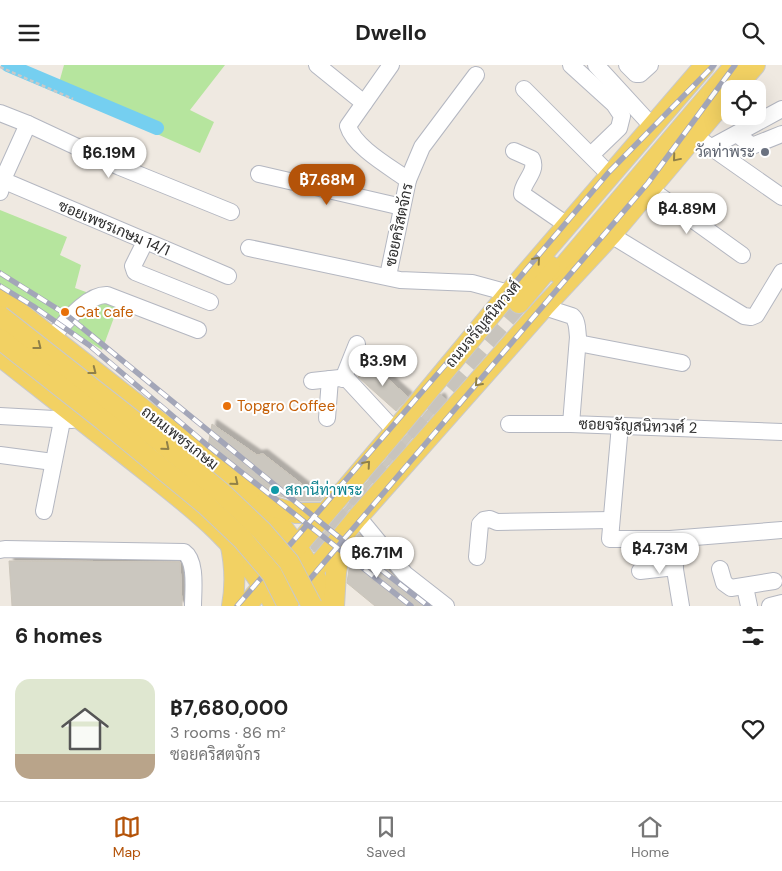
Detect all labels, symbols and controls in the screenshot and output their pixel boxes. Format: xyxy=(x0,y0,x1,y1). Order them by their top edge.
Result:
text: Dwello xyxy=(355,18,427,47)
icon: menu xyxy=(15,19,43,47)
icon: search xyxy=(739,19,767,47)
map controls xyxy=(721,80,766,125)
button: locate xyxy=(721,80,766,125)
pin: ฿6.19M xyxy=(68,137,150,179)
text: ฿6.19M xyxy=(83,142,135,163)
place label: วัดท่าพระ xyxy=(695,142,755,162)
marker: วัดท่าพระ xyxy=(759,146,771,158)
one-way arrow xyxy=(673,152,682,161)
pin: ฿7.68M xyxy=(286,163,368,206)
text: ฿7.68M xyxy=(299,169,355,190)
street label: ซอยคริสตจักร xyxy=(380,181,418,269)
pin: ฿4.89M xyxy=(646,193,728,235)
street label: ซอยเพชรเกษม 14/1 xyxy=(55,195,173,261)
text: ฿4.89M xyxy=(658,198,716,219)
one-way arrow xyxy=(531,257,540,266)
street label: ถนนจรัญสนิทวงศ์ xyxy=(441,276,525,372)
place label: Cat cafe xyxy=(75,302,134,322)
marker: Cat cafe xyxy=(59,306,71,318)
one-way arrow xyxy=(32,341,41,349)
pin: ฿3.9M xyxy=(348,345,418,387)
text: ฿3.9M xyxy=(359,350,407,371)
one-way arrow xyxy=(87,365,96,373)
one-way arrow xyxy=(475,378,484,387)
place label: Topgro Coffee xyxy=(237,396,335,416)
marker: Topgro Coffee xyxy=(221,400,233,412)
street label: ถนนเพชรเกษม xyxy=(137,402,223,474)
street label: ซอยจรัญสนิทวงศ์ 2 xyxy=(578,414,698,438)
one-way arrow xyxy=(160,441,169,450)
one-way arrow xyxy=(361,460,370,469)
one-way arrow xyxy=(229,476,238,484)
place label: สถานีท่าพระ xyxy=(285,480,362,500)
marker: สถานีท่าพระ xyxy=(269,484,281,496)
pin: ฿4.73M xyxy=(619,533,701,575)
pin: ฿6.71M xyxy=(336,537,418,579)
text: ฿4.73M xyxy=(632,538,688,559)
text: ฿6.71M xyxy=(351,542,403,563)
text: 6 homes xyxy=(15,622,103,650)
icon: filters xyxy=(739,622,767,650)
text: ฿7,680,000 xyxy=(170,694,288,722)
icon: home xyxy=(55,699,115,759)
icon: heart xyxy=(739,715,767,743)
text: 3 rooms · 86 m² xyxy=(170,722,286,743)
text: ซอยคริสตจักร xyxy=(170,744,261,765)
tab: Map xyxy=(113,813,141,861)
tab: Saved xyxy=(366,813,406,861)
tab: Home xyxy=(631,813,669,861)

